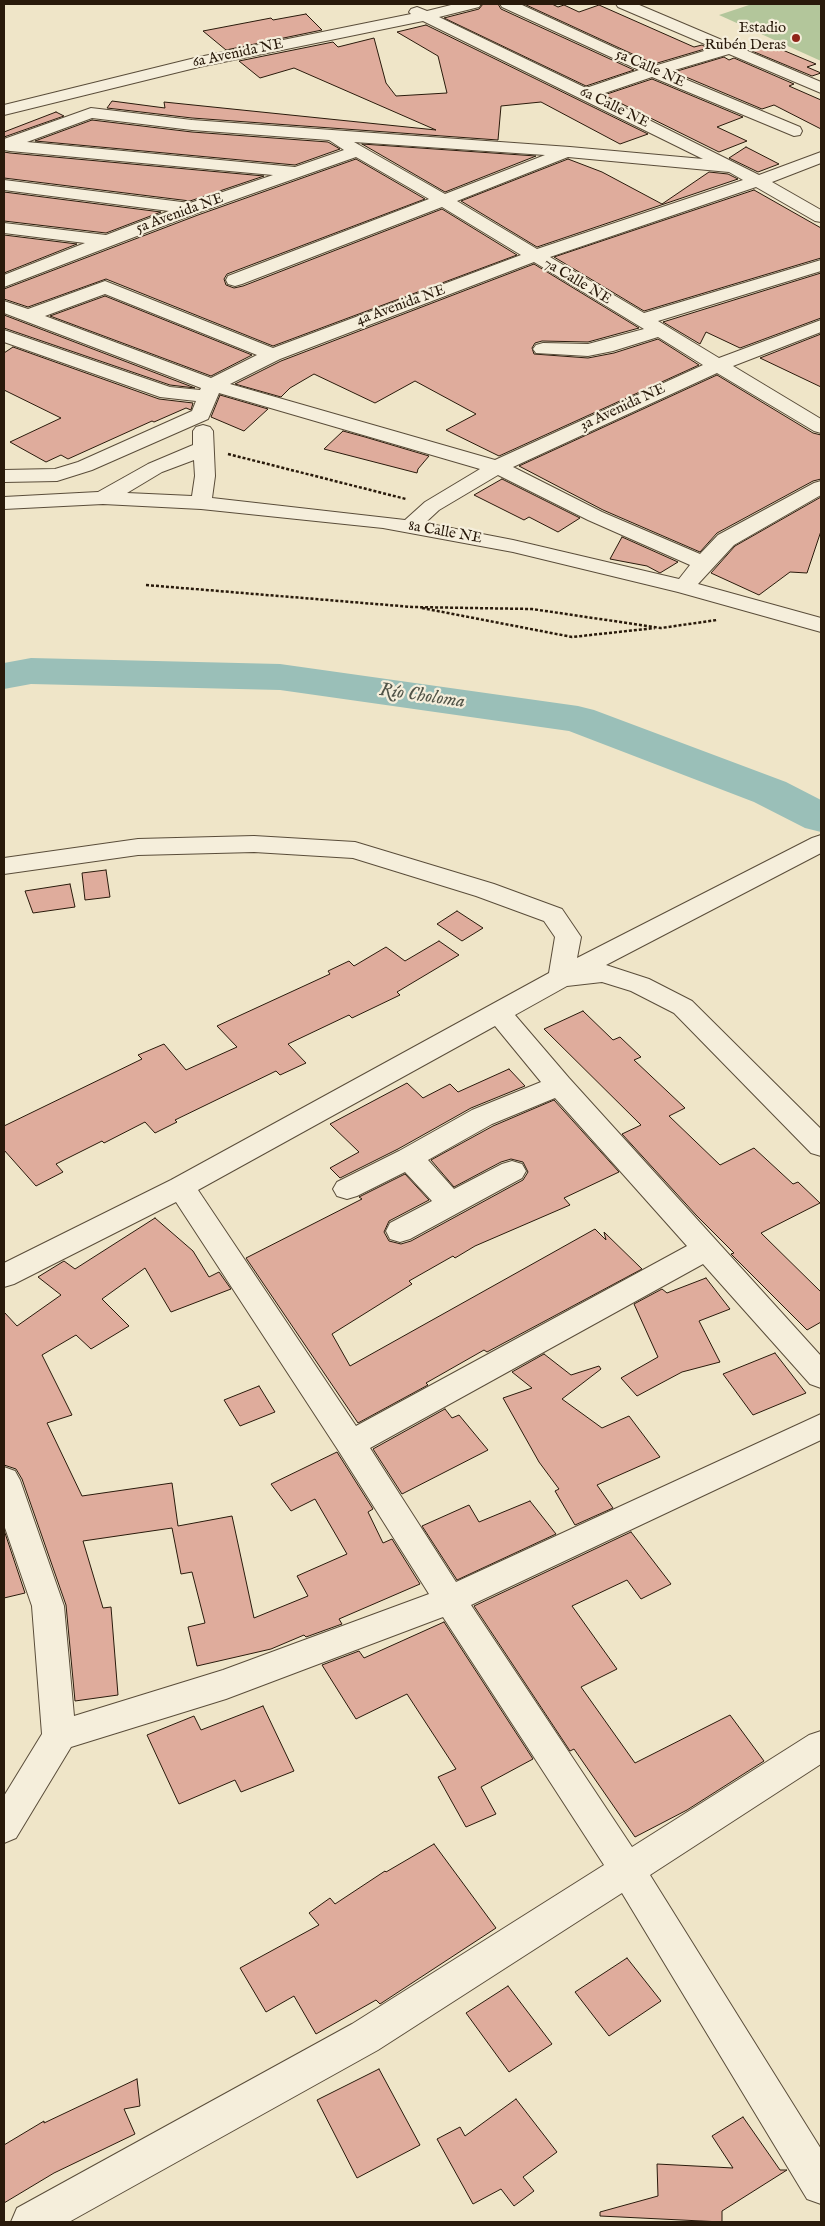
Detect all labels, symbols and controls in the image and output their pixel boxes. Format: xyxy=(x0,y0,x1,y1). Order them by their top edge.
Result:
place label: Estadio Rubén Deras xyxy=(705,20,786,55)
marker: Estadio Rubén Deras xyxy=(790,32,802,44)
street label: 6a Avenida NE xyxy=(191,36,285,72)
street label: 5a Calle NE xyxy=(613,46,687,92)
street label: 6a Calle NE xyxy=(576,83,652,133)
street label: 5a Avenida NE xyxy=(134,190,226,238)
street label: 7a Calle NE xyxy=(540,255,614,309)
street label: 4a Avenida NE xyxy=(354,282,448,330)
street label: 3a Avenida NE xyxy=(578,380,668,436)
street label: 8a Calle NE xyxy=(407,518,483,548)
water label: Río Choloma xyxy=(378,680,466,714)

